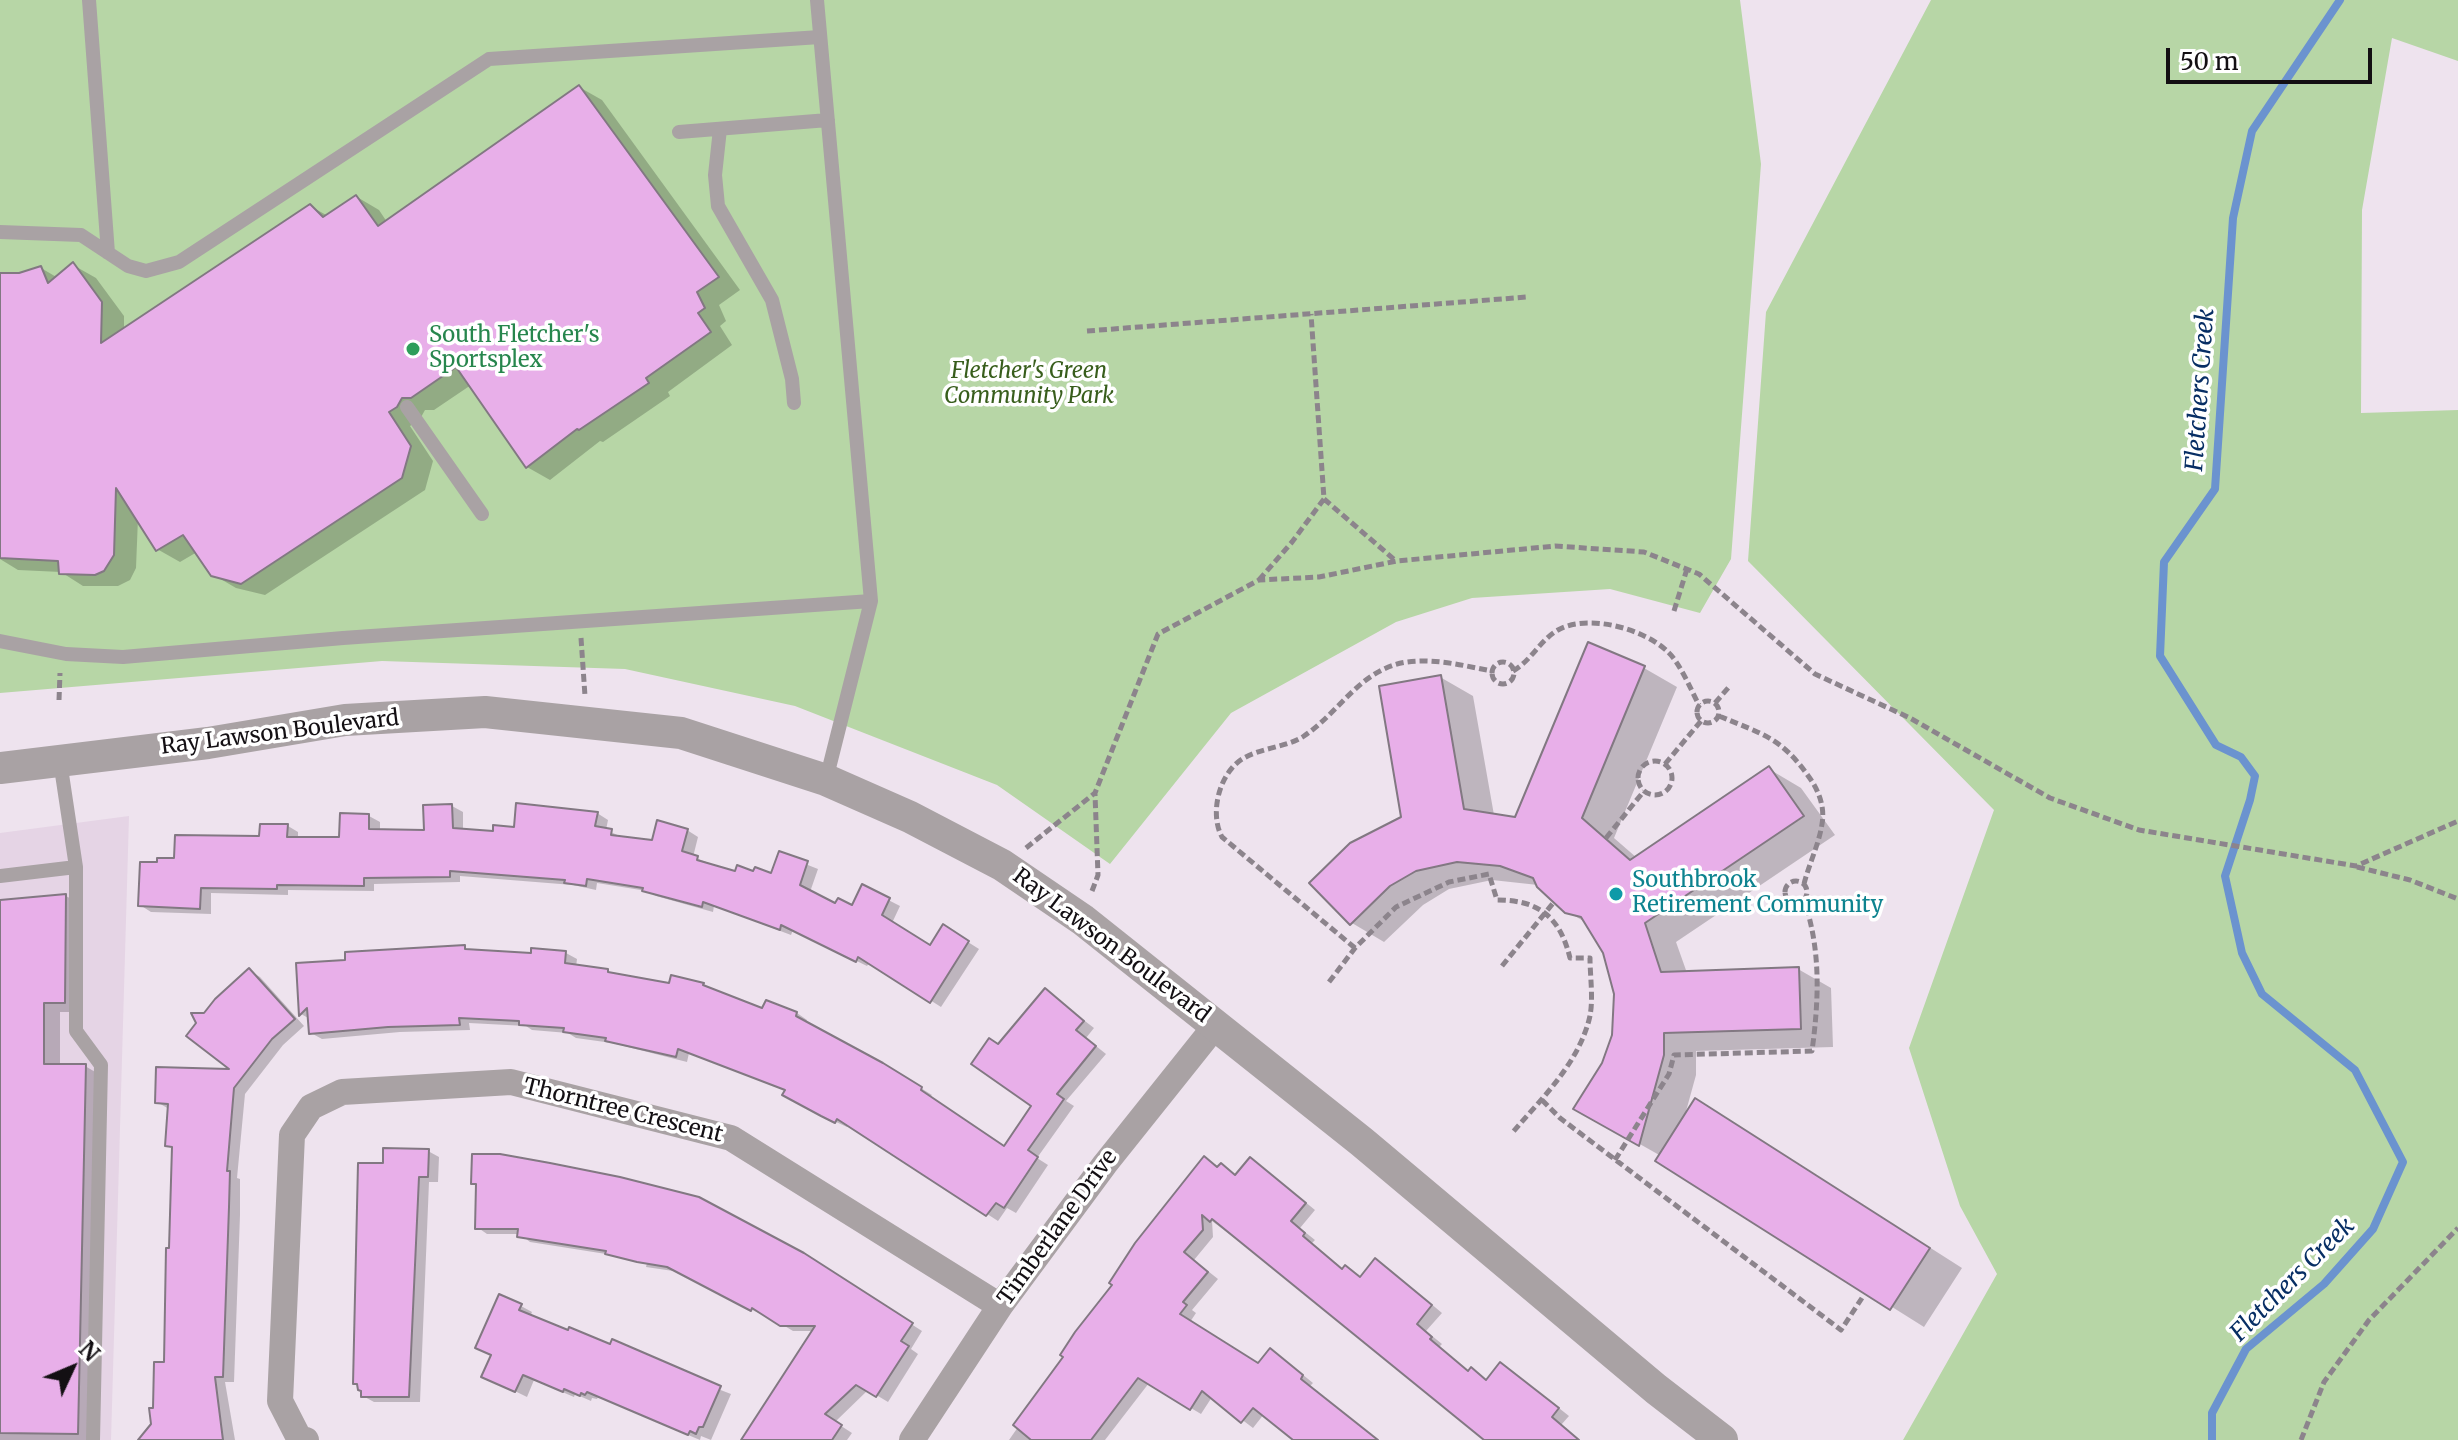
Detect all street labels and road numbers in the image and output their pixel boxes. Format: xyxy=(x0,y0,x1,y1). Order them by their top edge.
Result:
street label: Ray Lawson Boulevard xyxy=(159,705,401,761)
street label: Ray Lawson Boulevard xyxy=(1007,863,1215,1029)
street label: Thorntree Crescent xyxy=(521,1073,725,1149)
street label: Timberlane Drive xyxy=(993,1145,1123,1311)

